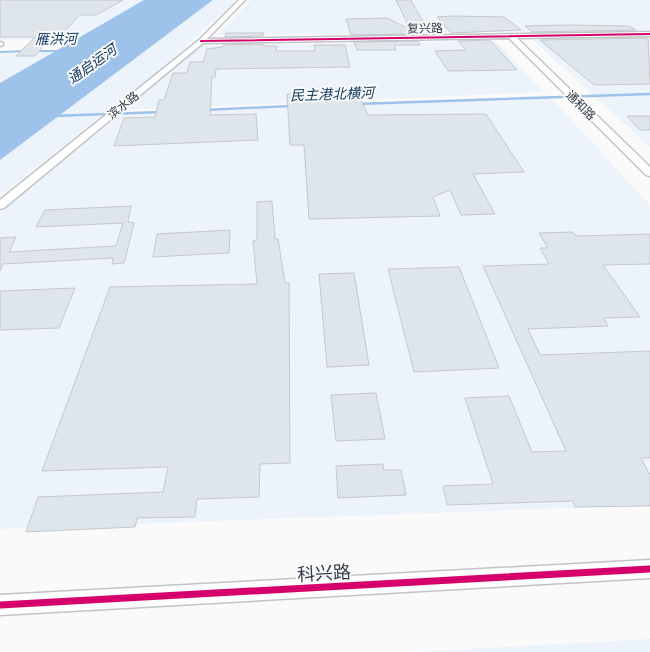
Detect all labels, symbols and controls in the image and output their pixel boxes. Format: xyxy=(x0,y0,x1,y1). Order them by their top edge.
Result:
street label: 复兴路 xyxy=(407,20,443,36)
water label: 雁洪河 xyxy=(35,30,80,48)
water label: 通启运河 xyxy=(64,39,123,87)
water label: 民主港北横河 xyxy=(290,83,377,104)
street label: 通和路 xyxy=(563,87,599,123)
street label: 滨水路 xyxy=(104,88,142,122)
street label: 科兴路 xyxy=(296,560,352,586)

